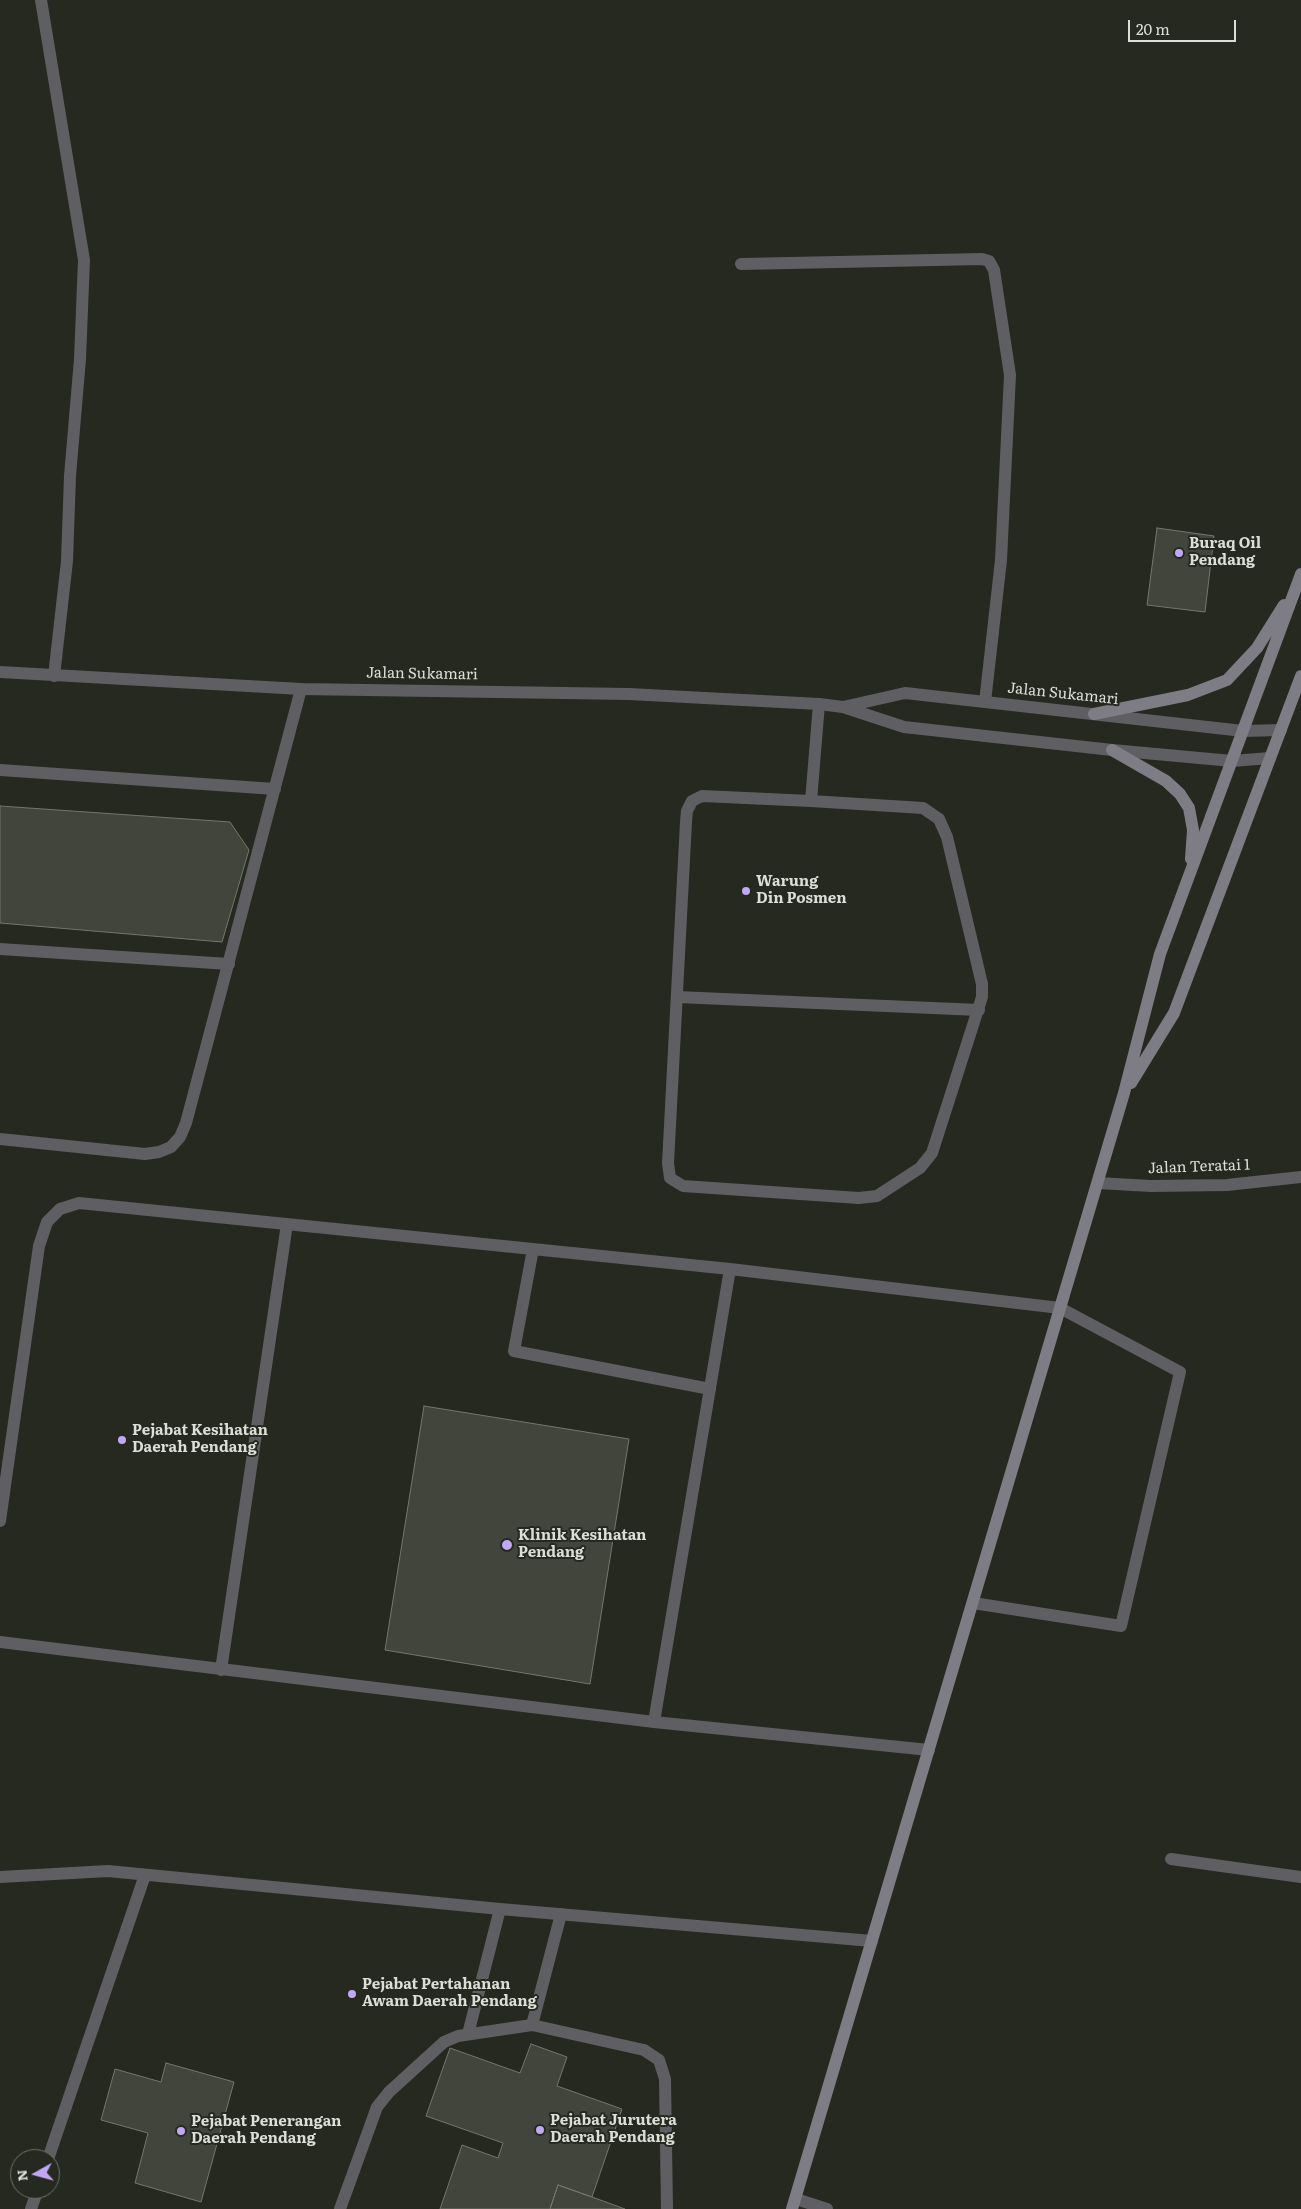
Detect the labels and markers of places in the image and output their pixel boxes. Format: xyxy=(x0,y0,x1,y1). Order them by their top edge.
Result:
place label: Buraq Oil Pendang xyxy=(1189,535,1261,570)
marker: Buraq Oil Pendang xyxy=(1173,547,1185,559)
place label: Warung Din Posmen xyxy=(756,873,847,908)
marker: Warung Din Posmen xyxy=(740,885,752,897)
place label: Pejabat Kesihatan Daerah Pendang xyxy=(132,1422,268,1457)
marker: Pejabat Kesihatan Daerah Pendang xyxy=(116,1434,128,1446)
place label: Klinik Kesihatan Pendang xyxy=(518,1527,647,1562)
marker: Klinik Kesihatan Pendang xyxy=(500,1538,514,1552)
place label: Pejabat Pertahanan Awam Daerah Pendang xyxy=(362,1976,537,2011)
marker: Pejabat Pertahanan Awam Daerah Pendang xyxy=(346,1988,358,2000)
place label: Pejabat Jurutera Daerah Pendang xyxy=(550,2112,677,2147)
place label: Pejabat Penerangan Daerah Pendang xyxy=(191,2113,342,2148)
marker: Pejabat Jurutera Daerah Pendang xyxy=(534,2124,546,2136)
marker: Pejabat Penerangan Daerah Pendang xyxy=(175,2125,187,2137)

